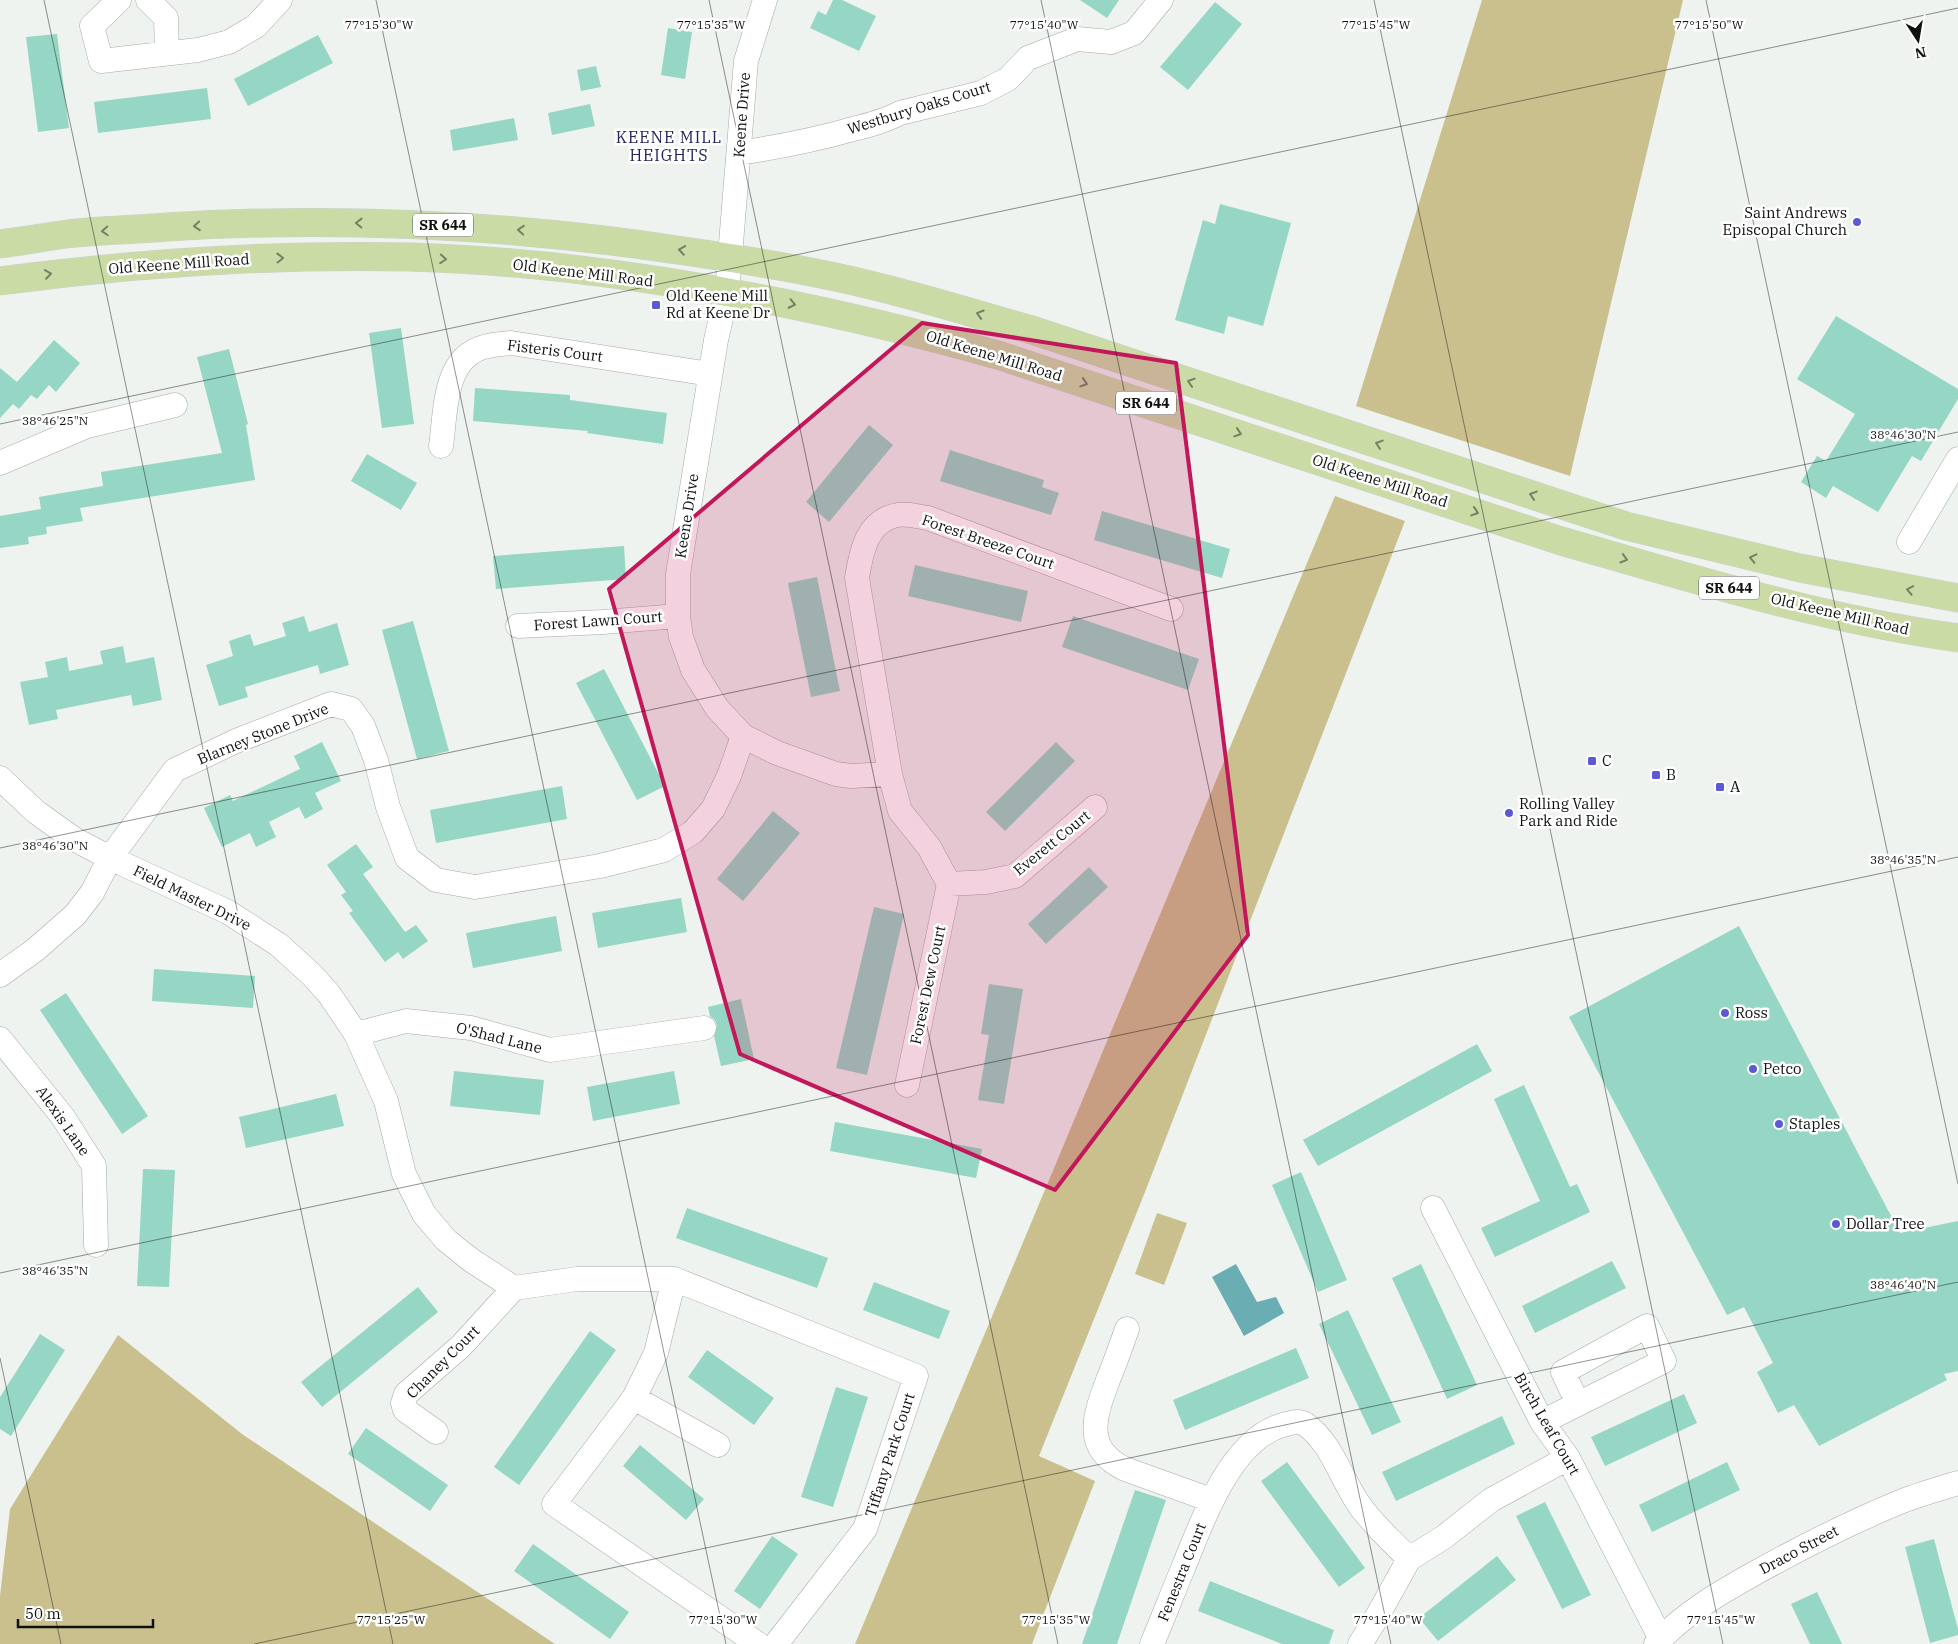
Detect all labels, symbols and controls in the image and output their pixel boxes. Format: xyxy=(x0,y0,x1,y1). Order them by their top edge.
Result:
north arrow xyxy=(1893,15,1943,65)
text: 77°15'30"W xyxy=(345,17,414,32)
text: 77°15'35"W xyxy=(677,17,746,32)
text: 77°15'40"W xyxy=(1010,17,1079,32)
text: 77°15'45"W xyxy=(1342,17,1411,32)
text: 77°15'50"W xyxy=(1675,17,1744,32)
text: N xyxy=(1913,43,1928,63)
street label: Keene Drive xyxy=(729,72,754,158)
street label: Westbury Oaks Court xyxy=(845,77,993,138)
district label: KEENE MILL HEIGHTS xyxy=(616,127,722,165)
place label: Saint Andrews Episcopal Church xyxy=(1722,203,1847,239)
road number: SR 644 xyxy=(413,214,473,236)
marker: Saint Andrews Episcopal Church xyxy=(1851,216,1863,228)
one-way arrow xyxy=(355,217,363,228)
one-way arrow xyxy=(192,220,200,231)
one-way arrow xyxy=(517,225,525,236)
one-way arrow xyxy=(101,226,109,237)
one-way arrow xyxy=(678,246,687,256)
street label: Old Keene Mill Road xyxy=(108,249,250,278)
one-way arrow xyxy=(276,253,284,264)
one-way arrow xyxy=(439,254,447,265)
street label: Old Keene Mill Road xyxy=(512,254,654,291)
one-way arrow xyxy=(44,270,53,280)
place label: Old Keene Mill Rd at Keene Dr xyxy=(666,286,770,322)
one-way arrow xyxy=(787,298,796,309)
marker: Old Keene Mill Rd at Keene Dr xyxy=(650,299,662,311)
one-way arrow xyxy=(976,310,984,320)
street label: Old Keene Mill Road xyxy=(924,326,1065,385)
street label: Fisteris Court xyxy=(506,335,604,366)
one-way arrow xyxy=(1079,377,1087,387)
one-way arrow xyxy=(1187,378,1196,388)
road number: SR 644 xyxy=(1116,392,1176,414)
text: 38°46'25"N xyxy=(22,413,88,428)
text: 38°46'30"N xyxy=(1870,427,1936,442)
one-way arrow xyxy=(1233,428,1242,438)
one-way arrow xyxy=(1375,440,1383,450)
street label: Old Keene Mill Road xyxy=(1310,450,1450,511)
street label: Keene Drive xyxy=(670,472,703,560)
one-way arrow xyxy=(1529,491,1538,501)
one-way arrow xyxy=(1471,507,1479,517)
street label: Forest Breeze Court xyxy=(919,510,1057,573)
one-way arrow xyxy=(1748,553,1757,563)
one-way arrow xyxy=(1619,554,1627,564)
road number: SR 644 xyxy=(1699,576,1759,600)
one-way arrow xyxy=(1905,585,1914,596)
street label: Old Keene Mill Road xyxy=(1769,588,1911,639)
street label: Forest Lawn Court xyxy=(533,607,663,634)
street label: Blarney Stone Drive xyxy=(194,699,331,769)
place label: C xyxy=(1602,751,1612,770)
marker: C xyxy=(1586,755,1598,767)
place label: B xyxy=(1666,765,1676,784)
marker: B xyxy=(1650,769,1662,781)
place label: A xyxy=(1730,777,1741,796)
marker: A xyxy=(1714,781,1726,793)
place label: Rolling Valley Park and Ride xyxy=(1519,794,1618,830)
street label: Everett Court xyxy=(1009,806,1094,879)
marker: Rolling Valley Park and Ride xyxy=(1503,807,1515,819)
text: 38°46'30"N xyxy=(22,838,88,853)
text: 38°46'35"N xyxy=(1870,852,1936,867)
street label: Field Master Drive xyxy=(130,861,254,934)
street label: Forest Dew Court xyxy=(906,924,949,1046)
place label: Ross xyxy=(1735,1003,1768,1022)
marker: Ross xyxy=(1719,1007,1731,1019)
street label: O'Shad Lane xyxy=(454,1018,544,1057)
place label: Petco xyxy=(1763,1059,1801,1078)
marker: Petco xyxy=(1747,1063,1759,1075)
street label: Alexis Lane xyxy=(32,1082,94,1159)
place label: Staples xyxy=(1789,1114,1840,1133)
marker: Staples xyxy=(1773,1118,1785,1130)
place label: Dollar Tree xyxy=(1846,1214,1925,1233)
marker: Dollar Tree xyxy=(1830,1218,1842,1230)
text: 38°46'35"N xyxy=(22,1263,88,1278)
text: 38°46'40"N xyxy=(1870,1277,1936,1292)
street label: Chaney Court xyxy=(402,1321,483,1402)
street label: Birch Leaf Court xyxy=(1510,1369,1584,1478)
street label: Tiffany Park Court xyxy=(860,1390,919,1519)
street label: Fenestra Court xyxy=(1153,1520,1210,1624)
street label: Draco Street xyxy=(1756,1521,1842,1578)
scale bar xyxy=(18,1596,152,1628)
text: 50 m xyxy=(25,1604,61,1623)
text: 77°15'25"W xyxy=(357,1612,426,1627)
text: 77°15'30"W xyxy=(689,1612,758,1627)
text: 77°15'35"W xyxy=(1022,1612,1091,1627)
text: 77°15'40"W xyxy=(1354,1612,1423,1627)
text: 77°15'45"W xyxy=(1687,1612,1756,1627)

